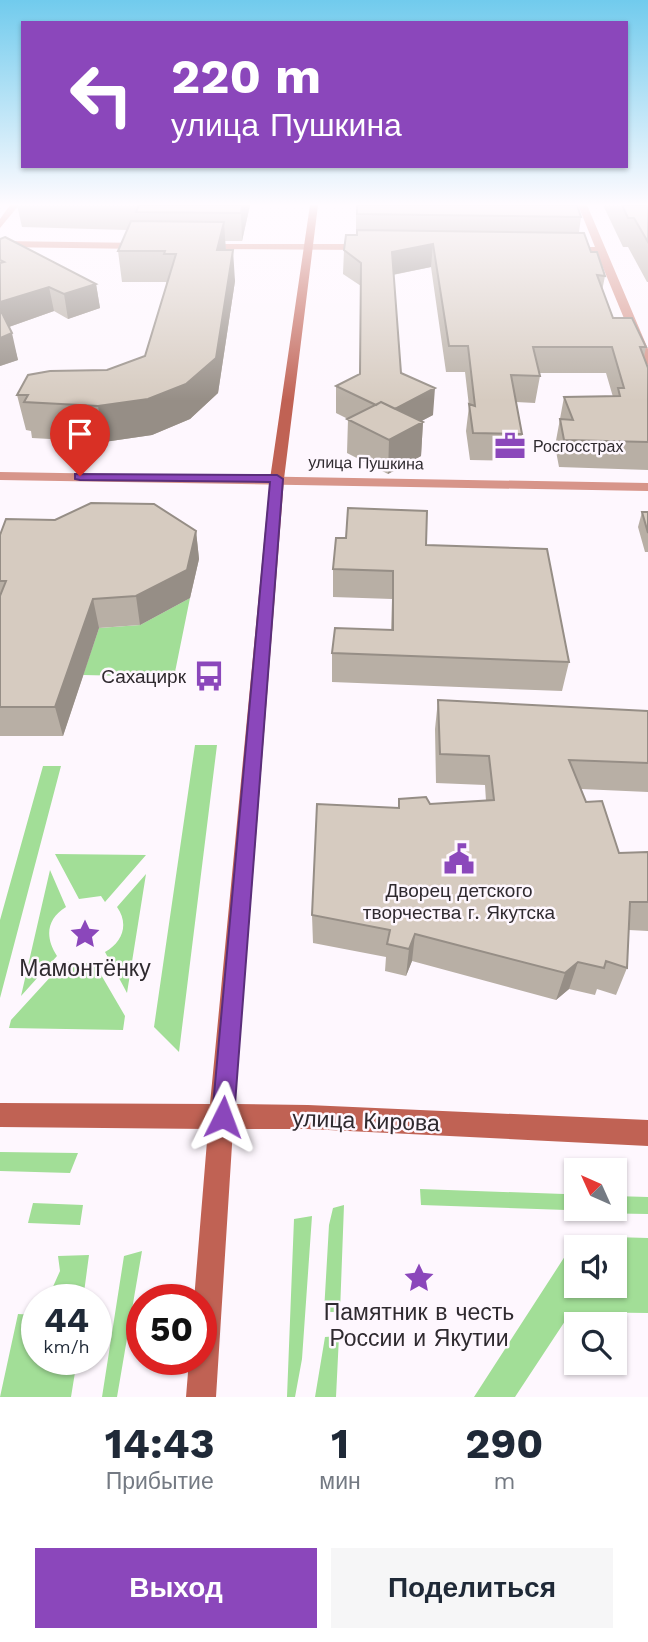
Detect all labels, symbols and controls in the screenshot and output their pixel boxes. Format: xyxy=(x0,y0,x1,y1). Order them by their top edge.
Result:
text: 220 m xyxy=(171,47,321,105)
icon: left xyxy=(56,49,147,140)
text: улица Пушкина xyxy=(171,106,402,144)
pin xyxy=(50,404,110,476)
icon: arrive xyxy=(61,415,99,453)
office icon: Росгосстрах xyxy=(493,429,527,463)
place label: Росгосстрах xyxy=(533,437,623,456)
street label: улица Пушкина xyxy=(308,452,424,474)
bus stop icon: Сахацирк xyxy=(192,659,226,693)
place label: Сахацирк xyxy=(101,665,187,688)
public building icon: Дворец детского творчества г. Якутска xyxy=(442,842,476,876)
place label: Дворец детского творчества г. Якутска xyxy=(363,879,556,924)
place icon: Мамонтёнку xyxy=(68,917,102,951)
place label: Мамонтёнку xyxy=(19,955,151,982)
position arrow xyxy=(186,1080,260,1154)
street label: улица Кирова xyxy=(292,1105,440,1137)
north arrow xyxy=(564,1158,626,1222)
map controls xyxy=(564,1158,627,1375)
button: sound xyxy=(564,1235,627,1298)
place icon: Памятник в честь России и Якутии xyxy=(402,1261,436,1295)
speed limit sign: 50 xyxy=(126,1284,217,1375)
text: 44 xyxy=(44,1299,89,1341)
place label: Памятник в честь России и Якутии xyxy=(324,1299,514,1352)
button: search xyxy=(564,1312,627,1375)
text: km/h xyxy=(43,1336,90,1357)
text: 14:43 xyxy=(105,1419,215,1468)
text: 1 xyxy=(331,1419,349,1468)
text: 290 xyxy=(465,1419,543,1468)
text: Прибытие xyxy=(106,1468,214,1495)
text: мин xyxy=(319,1468,361,1495)
text: m xyxy=(493,1468,515,1495)
button: Выход xyxy=(35,1548,317,1628)
button: Поделиться xyxy=(331,1548,613,1628)

